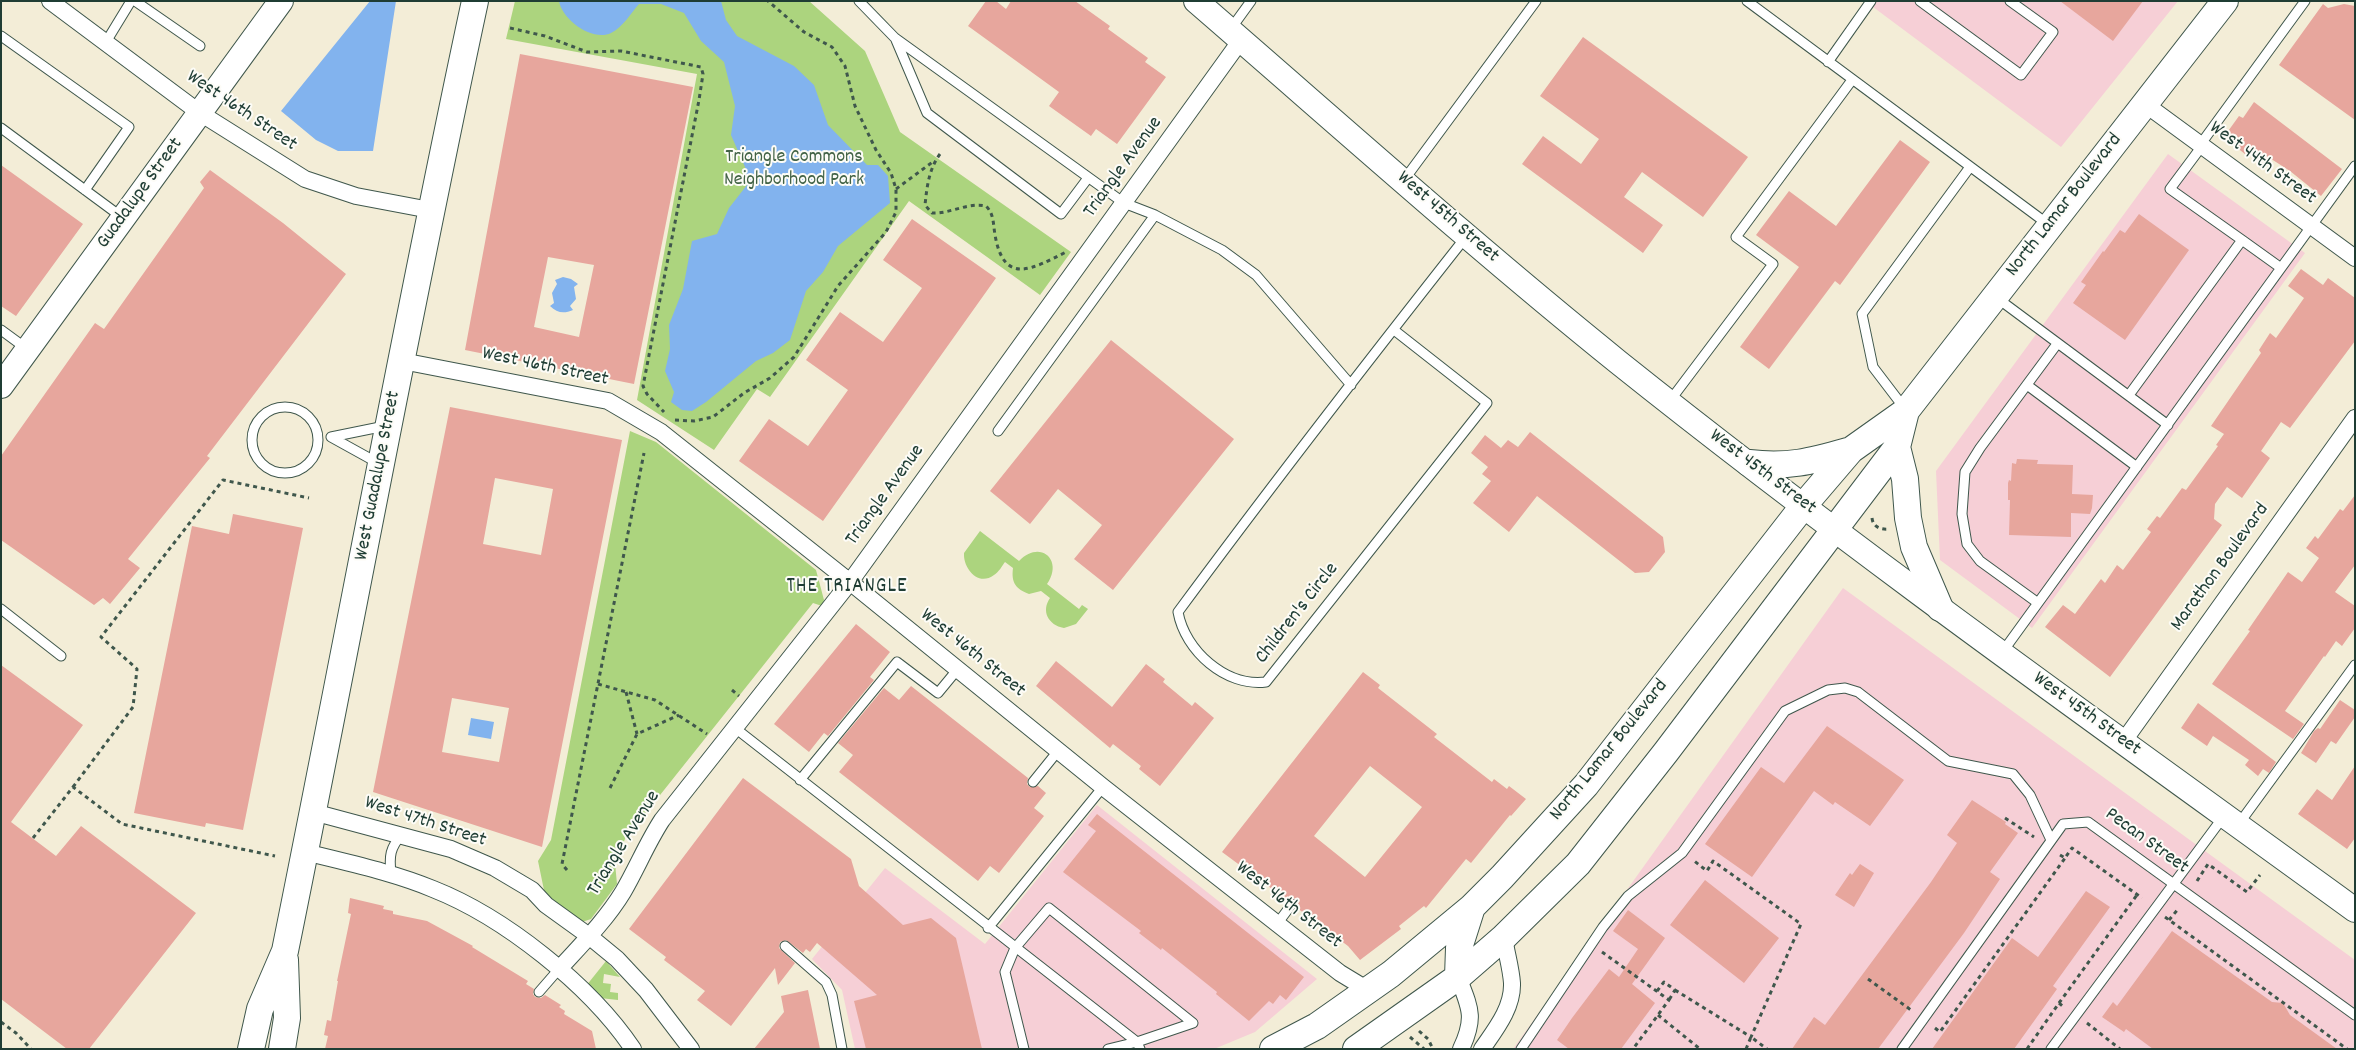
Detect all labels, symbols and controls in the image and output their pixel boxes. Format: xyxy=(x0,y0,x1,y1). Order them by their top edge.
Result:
street label: West 46th Street xyxy=(181,66,301,158)
street label: Triangle Avenue xyxy=(1079,113,1169,223)
street label: West 44th Street xyxy=(2204,117,2320,211)
street label: North Lamar Boulevard xyxy=(2002,130,2128,282)
street label: Guadalupe Street xyxy=(93,134,189,254)
park label: Triangle Commons Neighborhood Park xyxy=(724,146,864,193)
street label: West 45th Street xyxy=(1391,167,1503,269)
street label: West 46th Street xyxy=(480,343,610,393)
street label: West Guadalupe Street xyxy=(351,389,407,563)
street label: West 45th Street xyxy=(1704,425,1820,521)
street label: Triangle Avenue xyxy=(841,441,931,551)
street label: Marathon Boulevard xyxy=(2167,499,2275,637)
street label: Children's Circle xyxy=(1251,559,1345,669)
district label: THE TRIANGLE xyxy=(785,575,909,601)
street label: West 46th Street xyxy=(915,604,1029,704)
street label: West 45th Street xyxy=(2027,668,2145,762)
street label: North Lamar Boulevard xyxy=(1546,675,1674,827)
street label: Triangle Avenue xyxy=(583,787,667,901)
street label: West 47th Street xyxy=(361,792,489,854)
street label: Pecan Street xyxy=(2099,804,2193,880)
street label: West 46th Street xyxy=(1230,857,1346,955)

